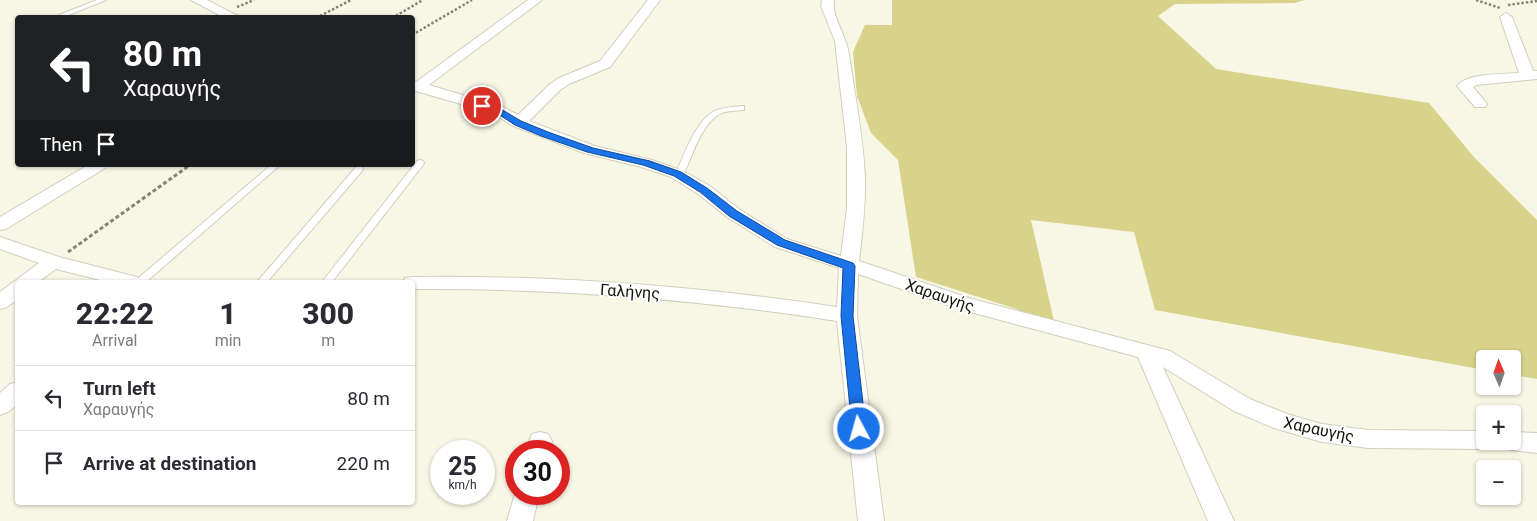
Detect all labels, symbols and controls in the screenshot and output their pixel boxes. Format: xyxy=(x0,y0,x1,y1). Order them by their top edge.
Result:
text: 80 m xyxy=(123,34,202,75)
icon: left xyxy=(40,35,105,100)
text: Χαραυγής xyxy=(123,76,221,101)
pin xyxy=(461,85,503,127)
icon: arrive xyxy=(468,92,496,120)
icon: arrive xyxy=(92,130,120,158)
text: Then xyxy=(40,133,82,156)
street label: Χαραυγής xyxy=(903,275,977,316)
street label: Γαλήνης xyxy=(599,280,661,303)
text: 22:22 xyxy=(76,296,154,331)
text: 1 xyxy=(219,296,237,331)
text: 300 xyxy=(302,296,354,331)
text: Arrival xyxy=(92,331,138,350)
text: min xyxy=(215,331,241,350)
text: m xyxy=(321,331,335,350)
north arrow xyxy=(1476,350,1521,395)
map controls xyxy=(1476,350,1521,505)
text: Turn left xyxy=(83,377,156,400)
icon: left xyxy=(40,384,68,412)
text: 80 m xyxy=(347,387,390,410)
text: Χαραυγής xyxy=(83,400,154,419)
position arrow xyxy=(832,402,884,454)
button: + xyxy=(1476,405,1521,450)
street label: Χαραυγής xyxy=(1282,413,1356,446)
speed limit sign: 30 xyxy=(505,440,570,505)
icon: arrive xyxy=(40,449,68,477)
text: Arrive at destination xyxy=(83,452,256,475)
text: 220 m xyxy=(337,452,390,475)
text: 25 xyxy=(448,452,477,481)
button: − xyxy=(1476,460,1521,505)
text: km/h xyxy=(448,478,477,492)

